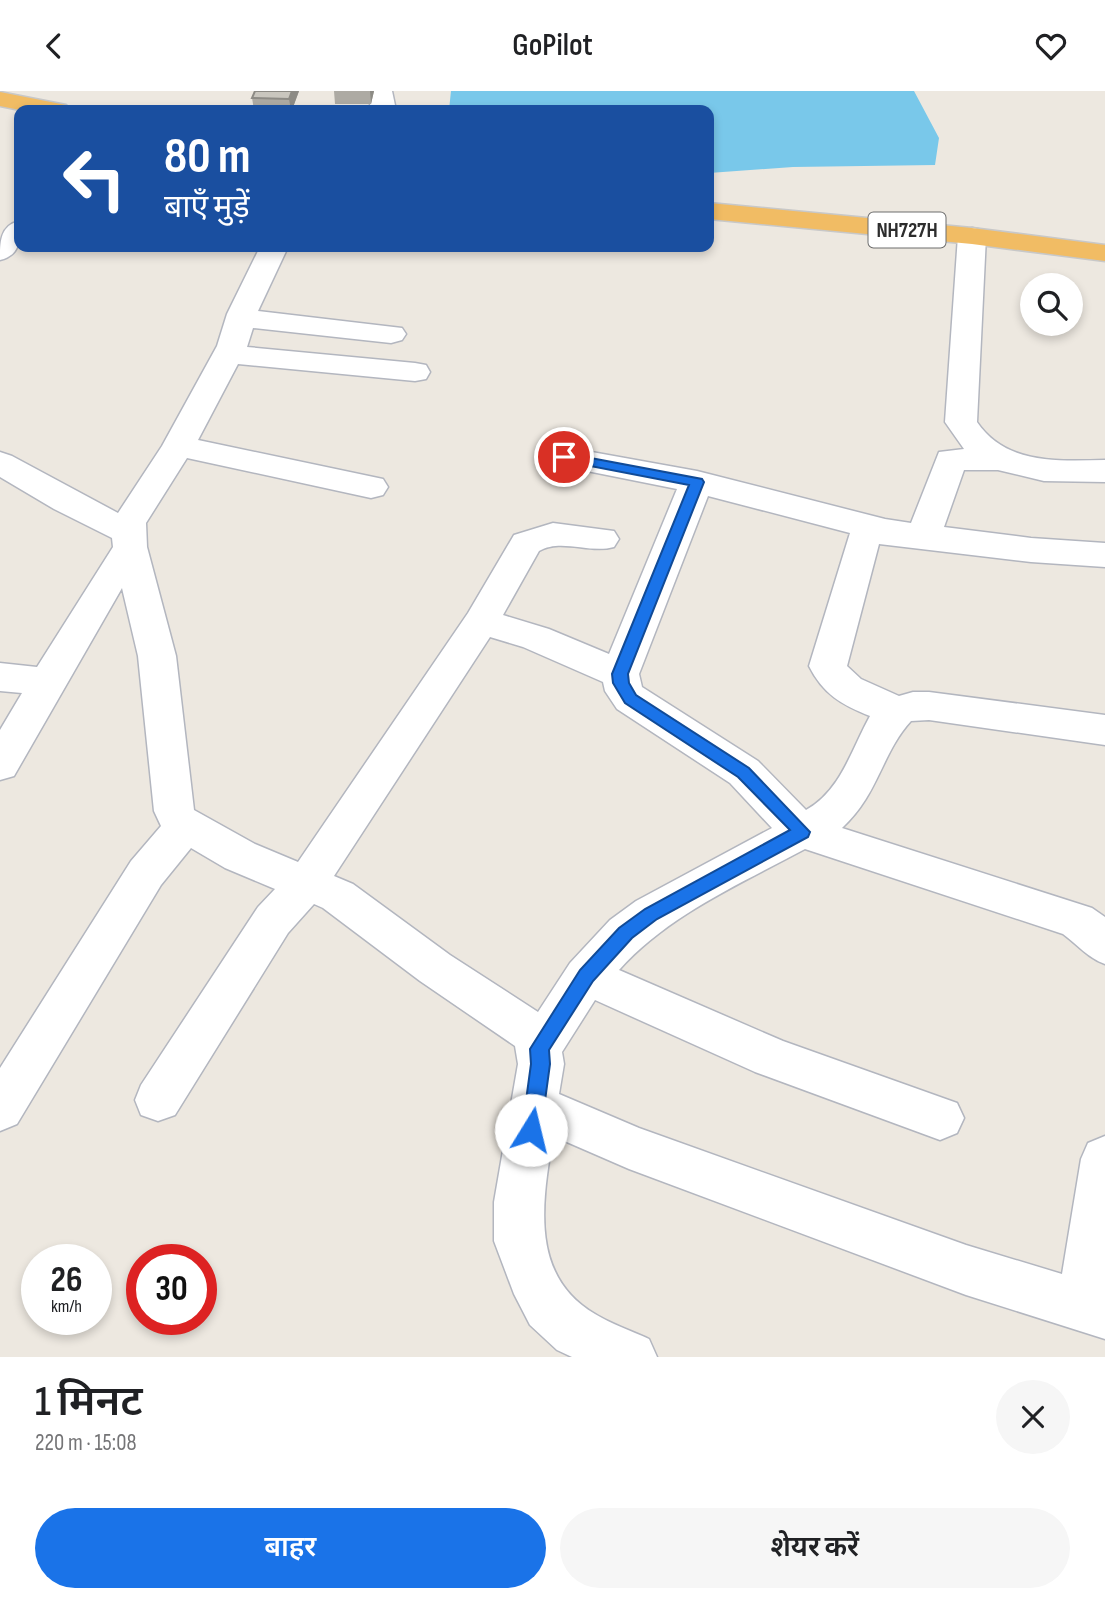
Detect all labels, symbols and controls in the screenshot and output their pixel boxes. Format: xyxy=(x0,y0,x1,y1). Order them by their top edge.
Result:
text: GoPilot xyxy=(512,26,593,65)
icon: back xyxy=(35,27,73,65)
icon: heart xyxy=(1032,27,1070,65)
text: 80 m xyxy=(164,128,251,187)
icon: left xyxy=(49,133,140,224)
text: बाएँ मुड़ें xyxy=(164,188,250,227)
road number: NH727H xyxy=(869,213,946,247)
map controls xyxy=(1020,273,1083,336)
button: search xyxy=(1020,273,1083,336)
pin xyxy=(534,427,594,487)
icon: arrive xyxy=(545,438,583,476)
position arrow xyxy=(494,1093,568,1167)
speed limit sign: 30 xyxy=(126,1244,217,1335)
text: 26 xyxy=(51,1259,82,1302)
text: km/h xyxy=(51,1296,82,1317)
text: 1 मिनट xyxy=(35,1377,143,1428)
button: close xyxy=(996,1380,1070,1454)
text: 220 m · 15:08 xyxy=(35,1429,136,1457)
button: बाहर xyxy=(35,1508,546,1588)
button: शेयर करें xyxy=(560,1508,1070,1588)

